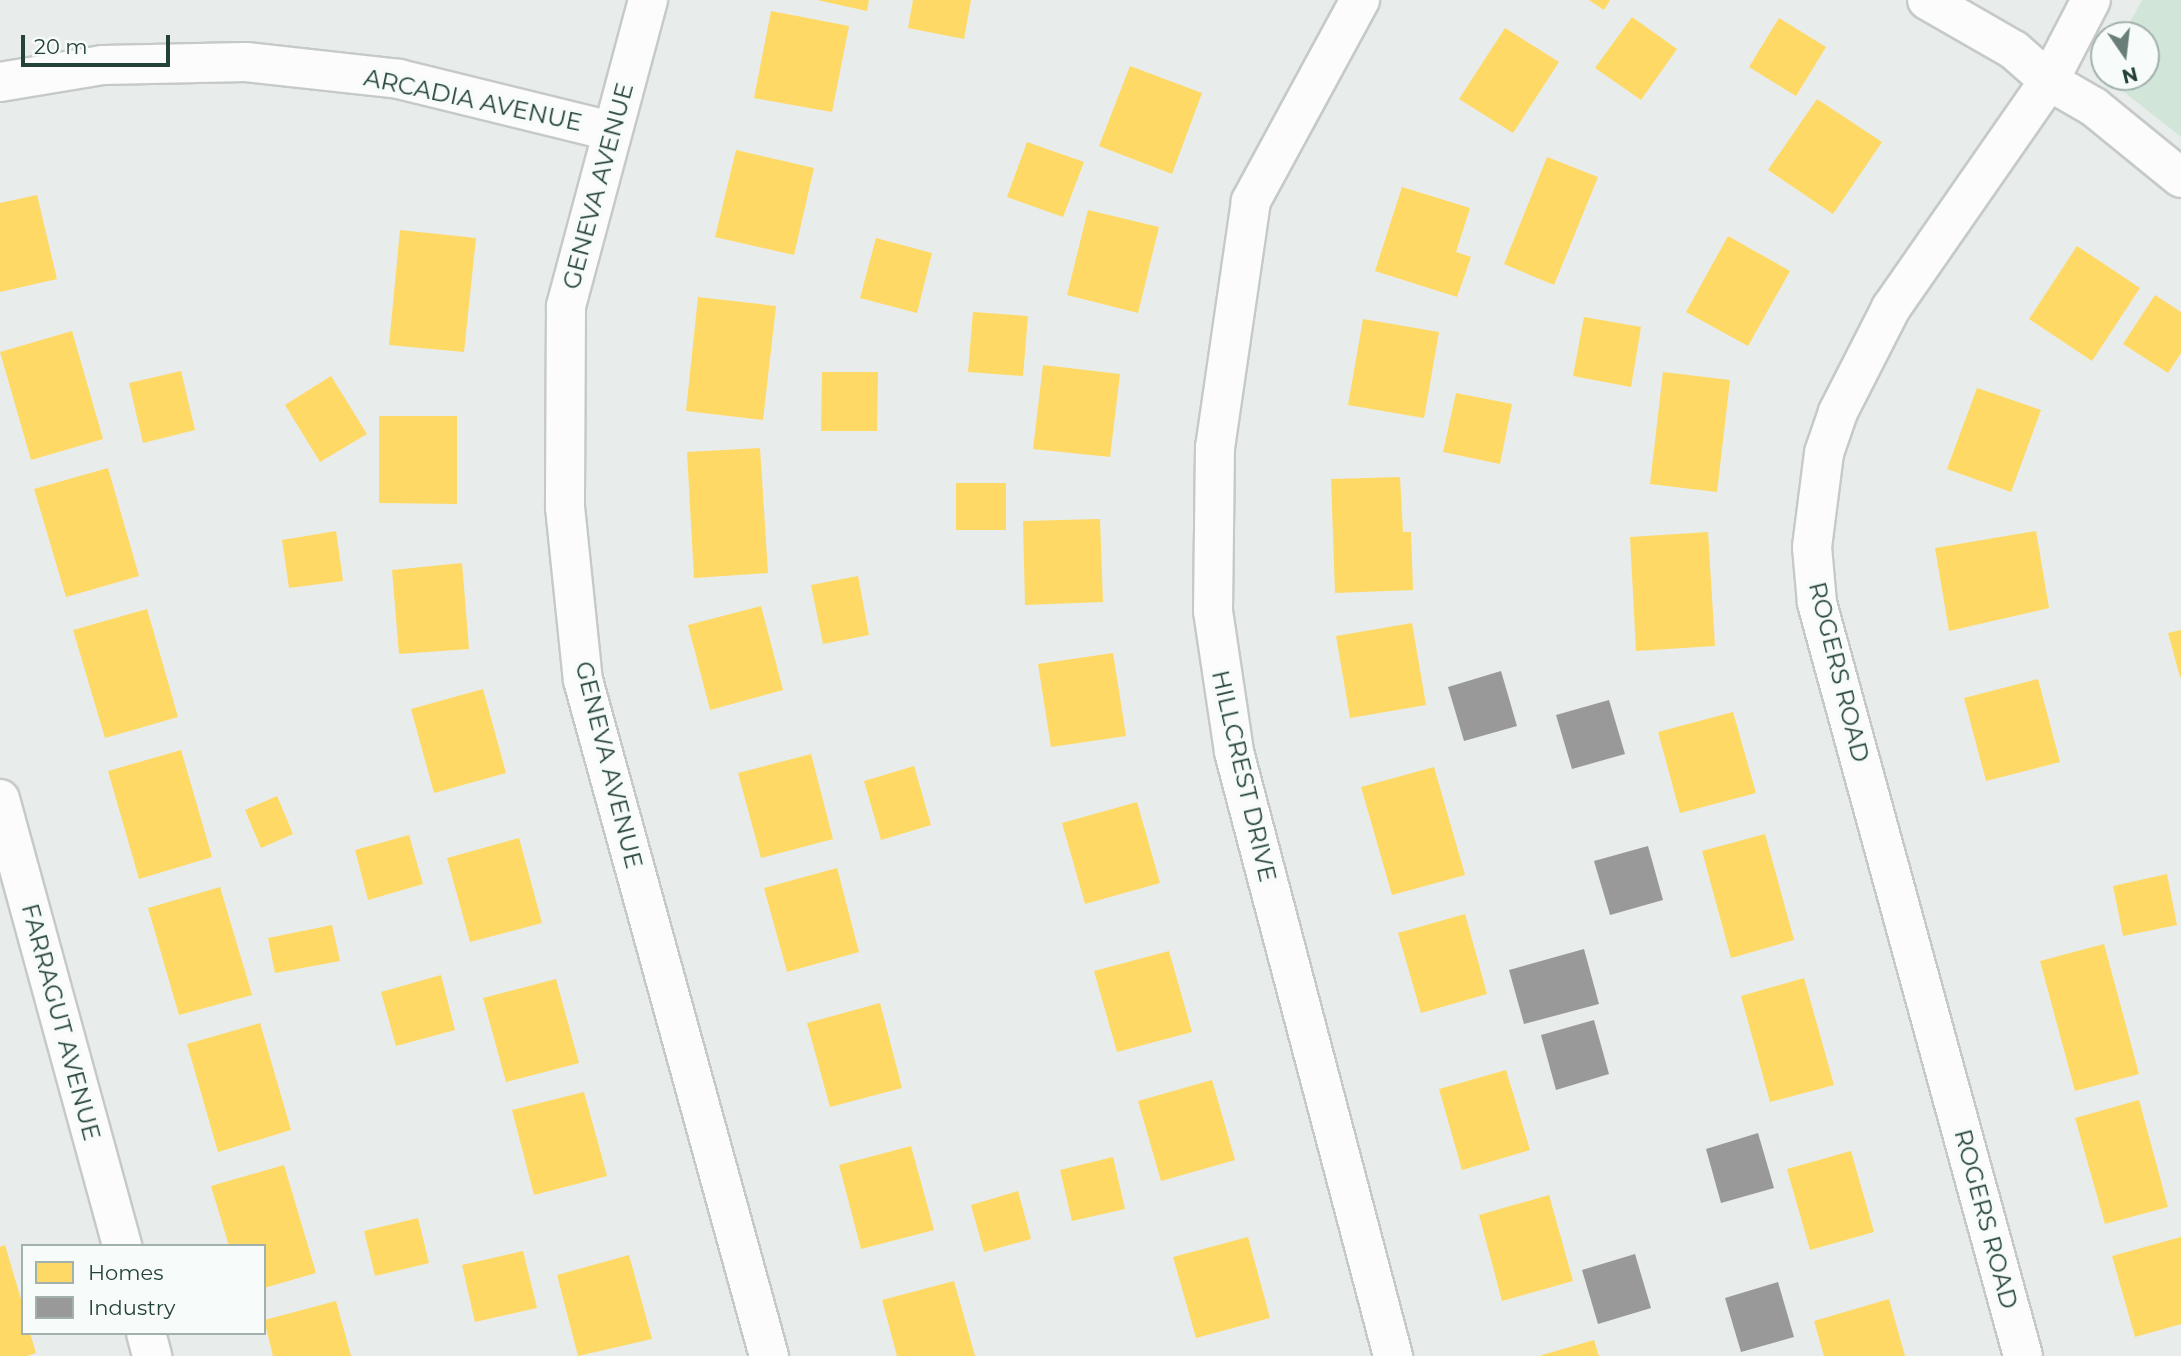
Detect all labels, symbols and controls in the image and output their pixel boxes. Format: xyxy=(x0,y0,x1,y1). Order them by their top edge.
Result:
scale bar xyxy=(24,21,173,65)
north arrow xyxy=(2090,21,2160,91)
text: 20 m xyxy=(34,34,88,59)
text: N xyxy=(2119,62,2140,88)
street label: ARCADIA AVENUE xyxy=(361,63,585,137)
street label: GENEVA AVENUE xyxy=(557,80,639,292)
street label: ROGERS ROAD xyxy=(1803,579,1875,765)
street label: GENEVA AVENUE xyxy=(569,658,649,872)
street label: HILLCREST DRIVE xyxy=(1206,667,1282,885)
street label: FARRAGUT AVENUE xyxy=(16,900,106,1144)
street label: ROGERS ROAD xyxy=(1948,1126,2024,1312)
legend xyxy=(21,1244,266,1335)
text: Homes xyxy=(88,1260,163,1285)
text: Industry xyxy=(88,1295,175,1320)

